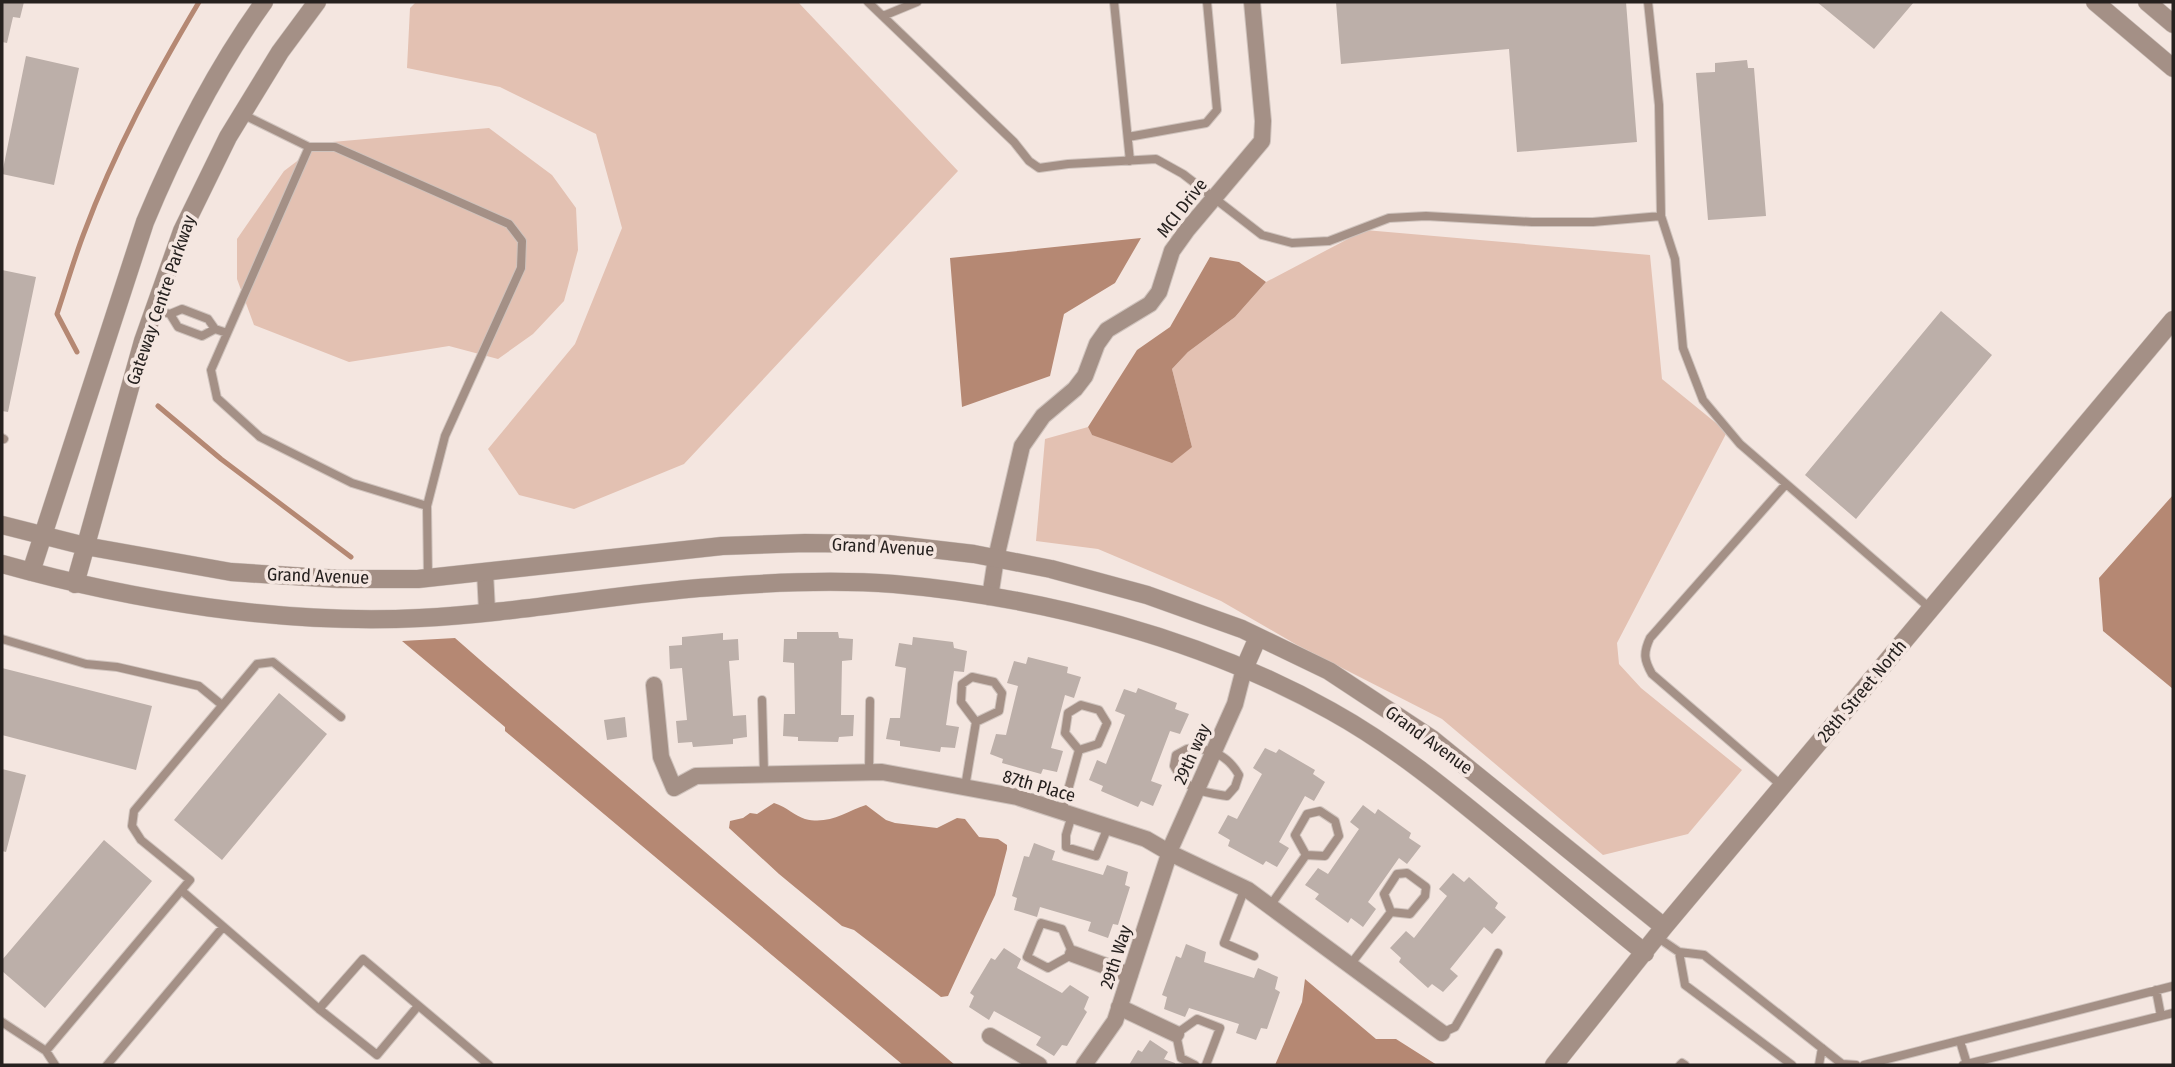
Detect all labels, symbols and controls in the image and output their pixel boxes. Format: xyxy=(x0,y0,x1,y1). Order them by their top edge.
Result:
street label: MCI Drive xyxy=(1152,174,1212,242)
street label: Gateway Centre Parkway xyxy=(122,212,200,388)
street label: Grand Avenue xyxy=(831,533,935,561)
street label: Grand Avenue xyxy=(266,563,370,589)
street label: 28th Street North xyxy=(1813,635,1911,747)
street label: Grand Avenue xyxy=(1381,701,1477,779)
street label: 29th way xyxy=(1169,720,1215,788)
street label: 87th Place xyxy=(1000,765,1078,807)
street label: 29th Way xyxy=(1095,922,1137,992)

